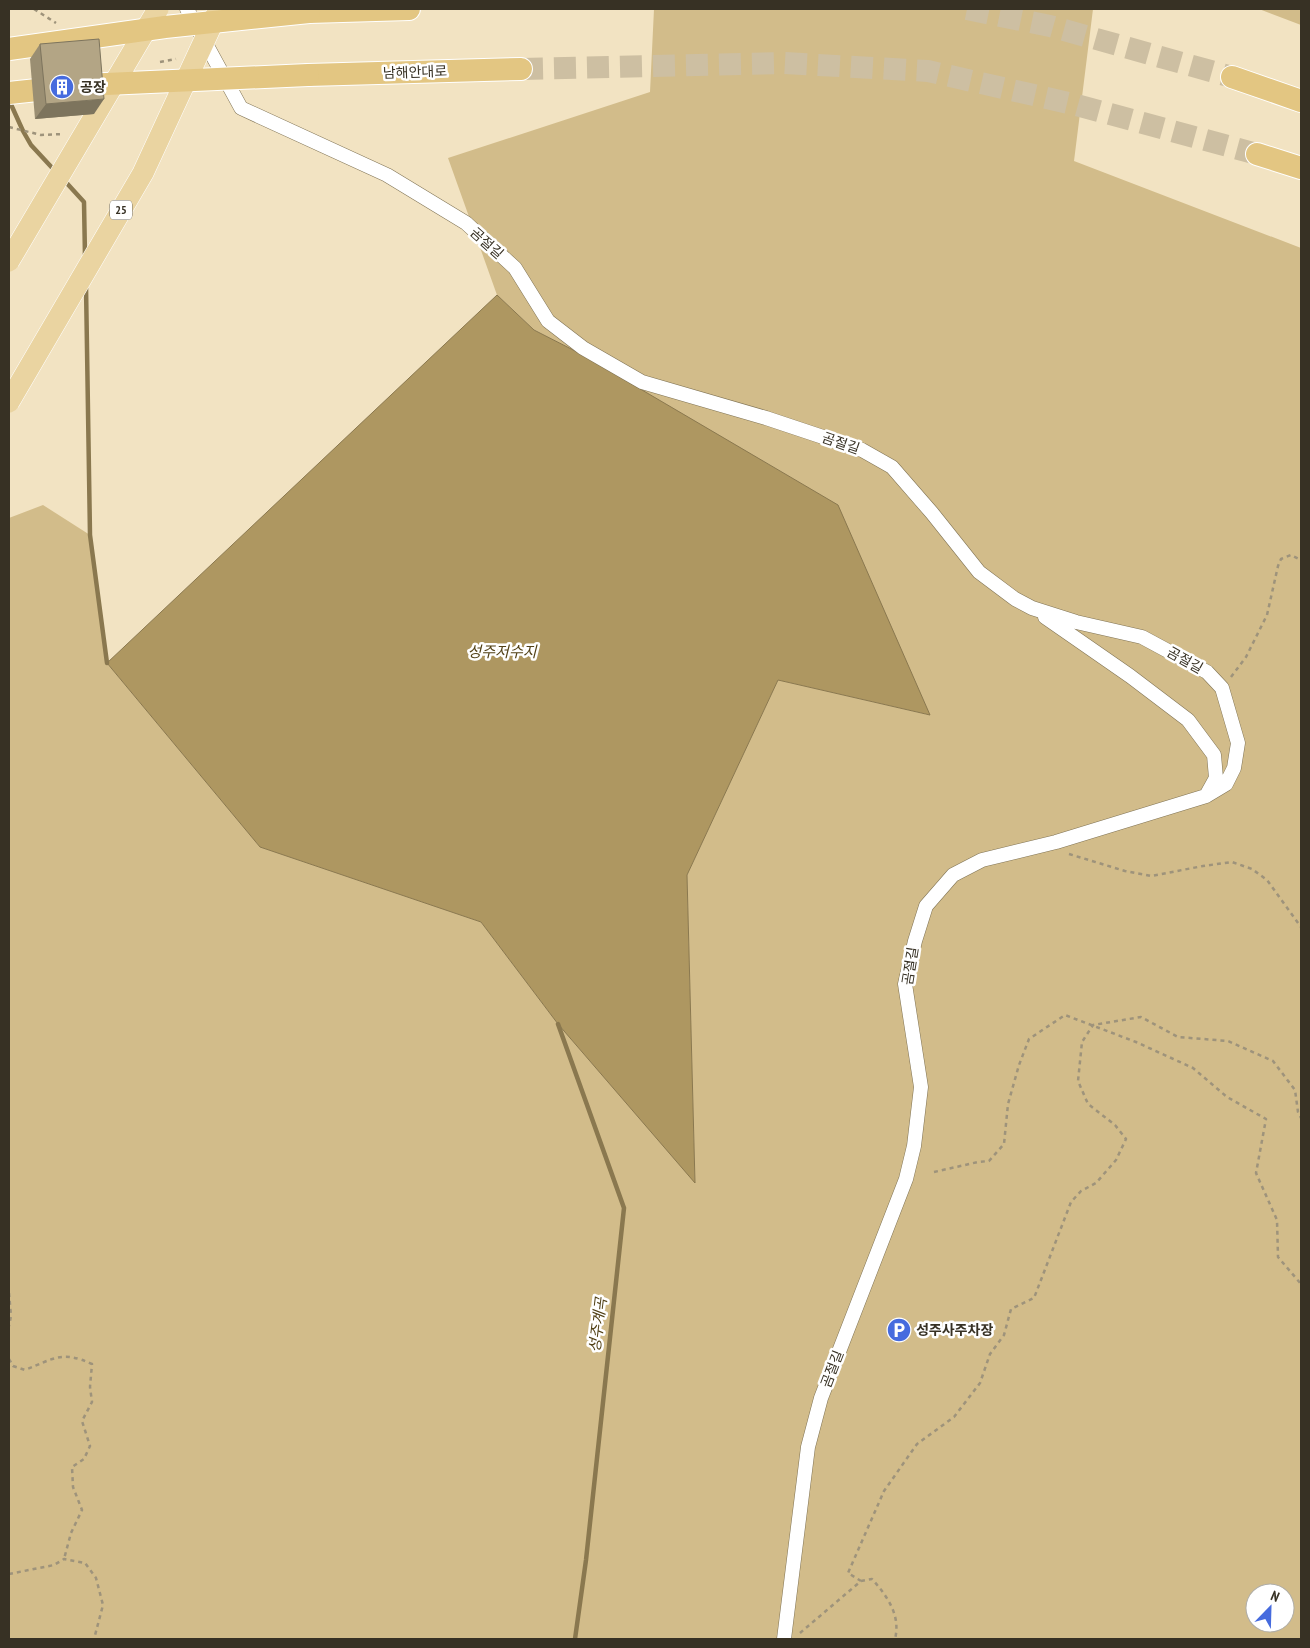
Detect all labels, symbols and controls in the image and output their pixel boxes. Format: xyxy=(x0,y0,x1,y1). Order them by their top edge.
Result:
street label: 남해안대로 xyxy=(383,62,448,82)
building icon: 공장 xyxy=(49,74,75,100)
place label: 공장 xyxy=(80,78,106,96)
road number: 25 xyxy=(110,200,132,220)
street label: 곰절길 xyxy=(467,223,507,263)
street label: 곰절길 xyxy=(820,428,862,458)
water label: 성주저수지 xyxy=(467,642,538,661)
street label: 곰절길 xyxy=(1164,643,1206,677)
street label: 곰절길 xyxy=(898,946,922,986)
water label: 성주계곡 xyxy=(585,1295,610,1353)
parking icon: 성주사주차장 xyxy=(886,1317,912,1343)
place label: 성주사주차장 xyxy=(916,1321,993,1339)
street label: 곰절길 xyxy=(817,1348,847,1390)
north arrow xyxy=(1245,1583,1295,1633)
text: N xyxy=(1268,1586,1282,1606)

